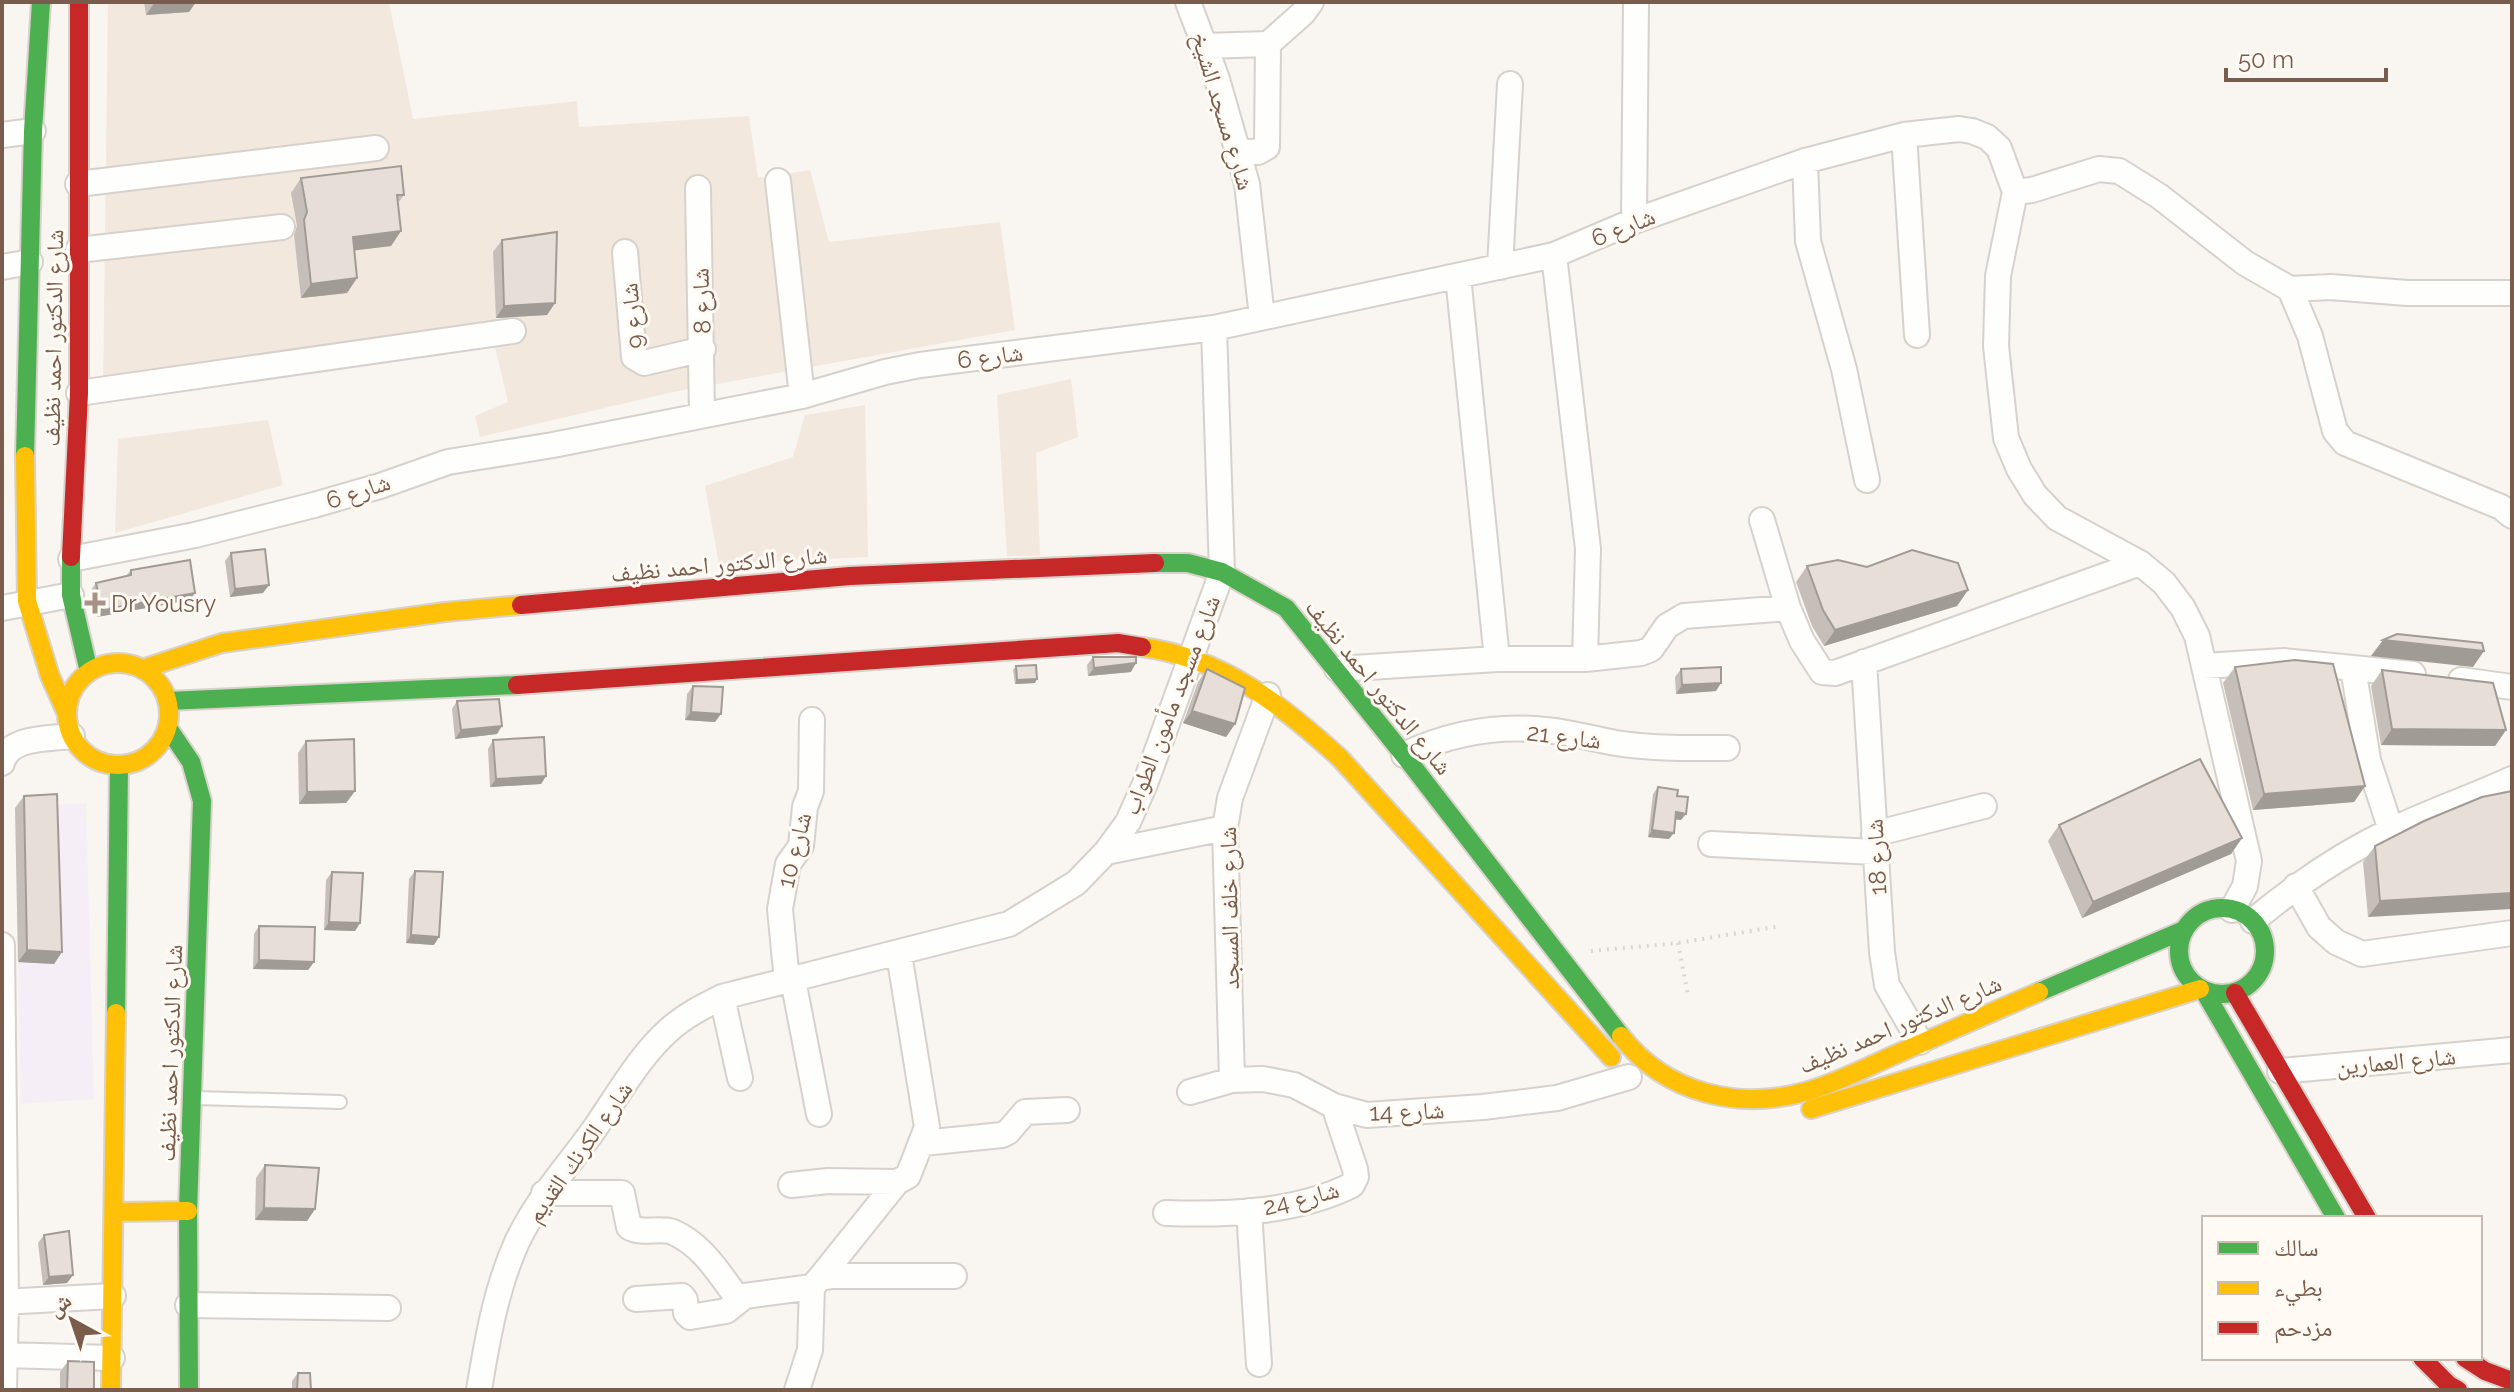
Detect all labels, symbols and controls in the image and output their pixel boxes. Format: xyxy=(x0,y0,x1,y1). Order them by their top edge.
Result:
street label: شارع مسجد الشيخ xyxy=(1184,29,1261,194)
scale bar xyxy=(2226,32,2386,82)
text: 50 m xyxy=(2238,45,2294,74)
street label: شارع 6 xyxy=(1587,201,1660,254)
street label: شارع الدكتور احمد نظيف xyxy=(37,229,70,447)
street label: شارع 8 xyxy=(685,267,718,334)
street label: شارع 9 xyxy=(614,282,651,350)
street label: شارع 6 xyxy=(955,338,1025,375)
street label: شارع 6 xyxy=(322,467,394,516)
street label: شارع الدكتور احمد نظيف xyxy=(609,540,829,589)
place label: Dr Yousry xyxy=(111,589,216,618)
street label: شارع مسجد مأمون الطواب xyxy=(1116,591,1227,819)
street label: شارع الدكتور احمد نظيف xyxy=(1299,593,1459,781)
marker: Dr Yousry xyxy=(86,594,104,612)
street label: شارع 21 xyxy=(1525,717,1603,756)
street label: شارع 10 xyxy=(771,809,818,891)
street label: شارع 18 xyxy=(1860,818,1893,896)
street label: شارع خلف المسجد xyxy=(1213,826,1246,990)
street label: شارع الدكتور احمد نظيف xyxy=(152,944,189,1162)
street label: شارع الدكتور احمد نظيف xyxy=(1794,968,2006,1081)
street label: شارع العمارين xyxy=(2335,1041,2457,1082)
street label: شارع الكرنك القديم xyxy=(520,1076,640,1229)
street label: شارع 14 xyxy=(1369,1095,1445,1128)
street label: شارع 24 xyxy=(1260,1175,1342,1222)
legend xyxy=(2202,1216,2482,1360)
text: سالك xyxy=(2274,1233,2319,1262)
text: بطيء xyxy=(2274,1273,2323,1307)
north arrow xyxy=(32,1280,112,1360)
text: ش xyxy=(42,1287,77,1323)
text: مزدحم xyxy=(2274,1313,2333,1344)

